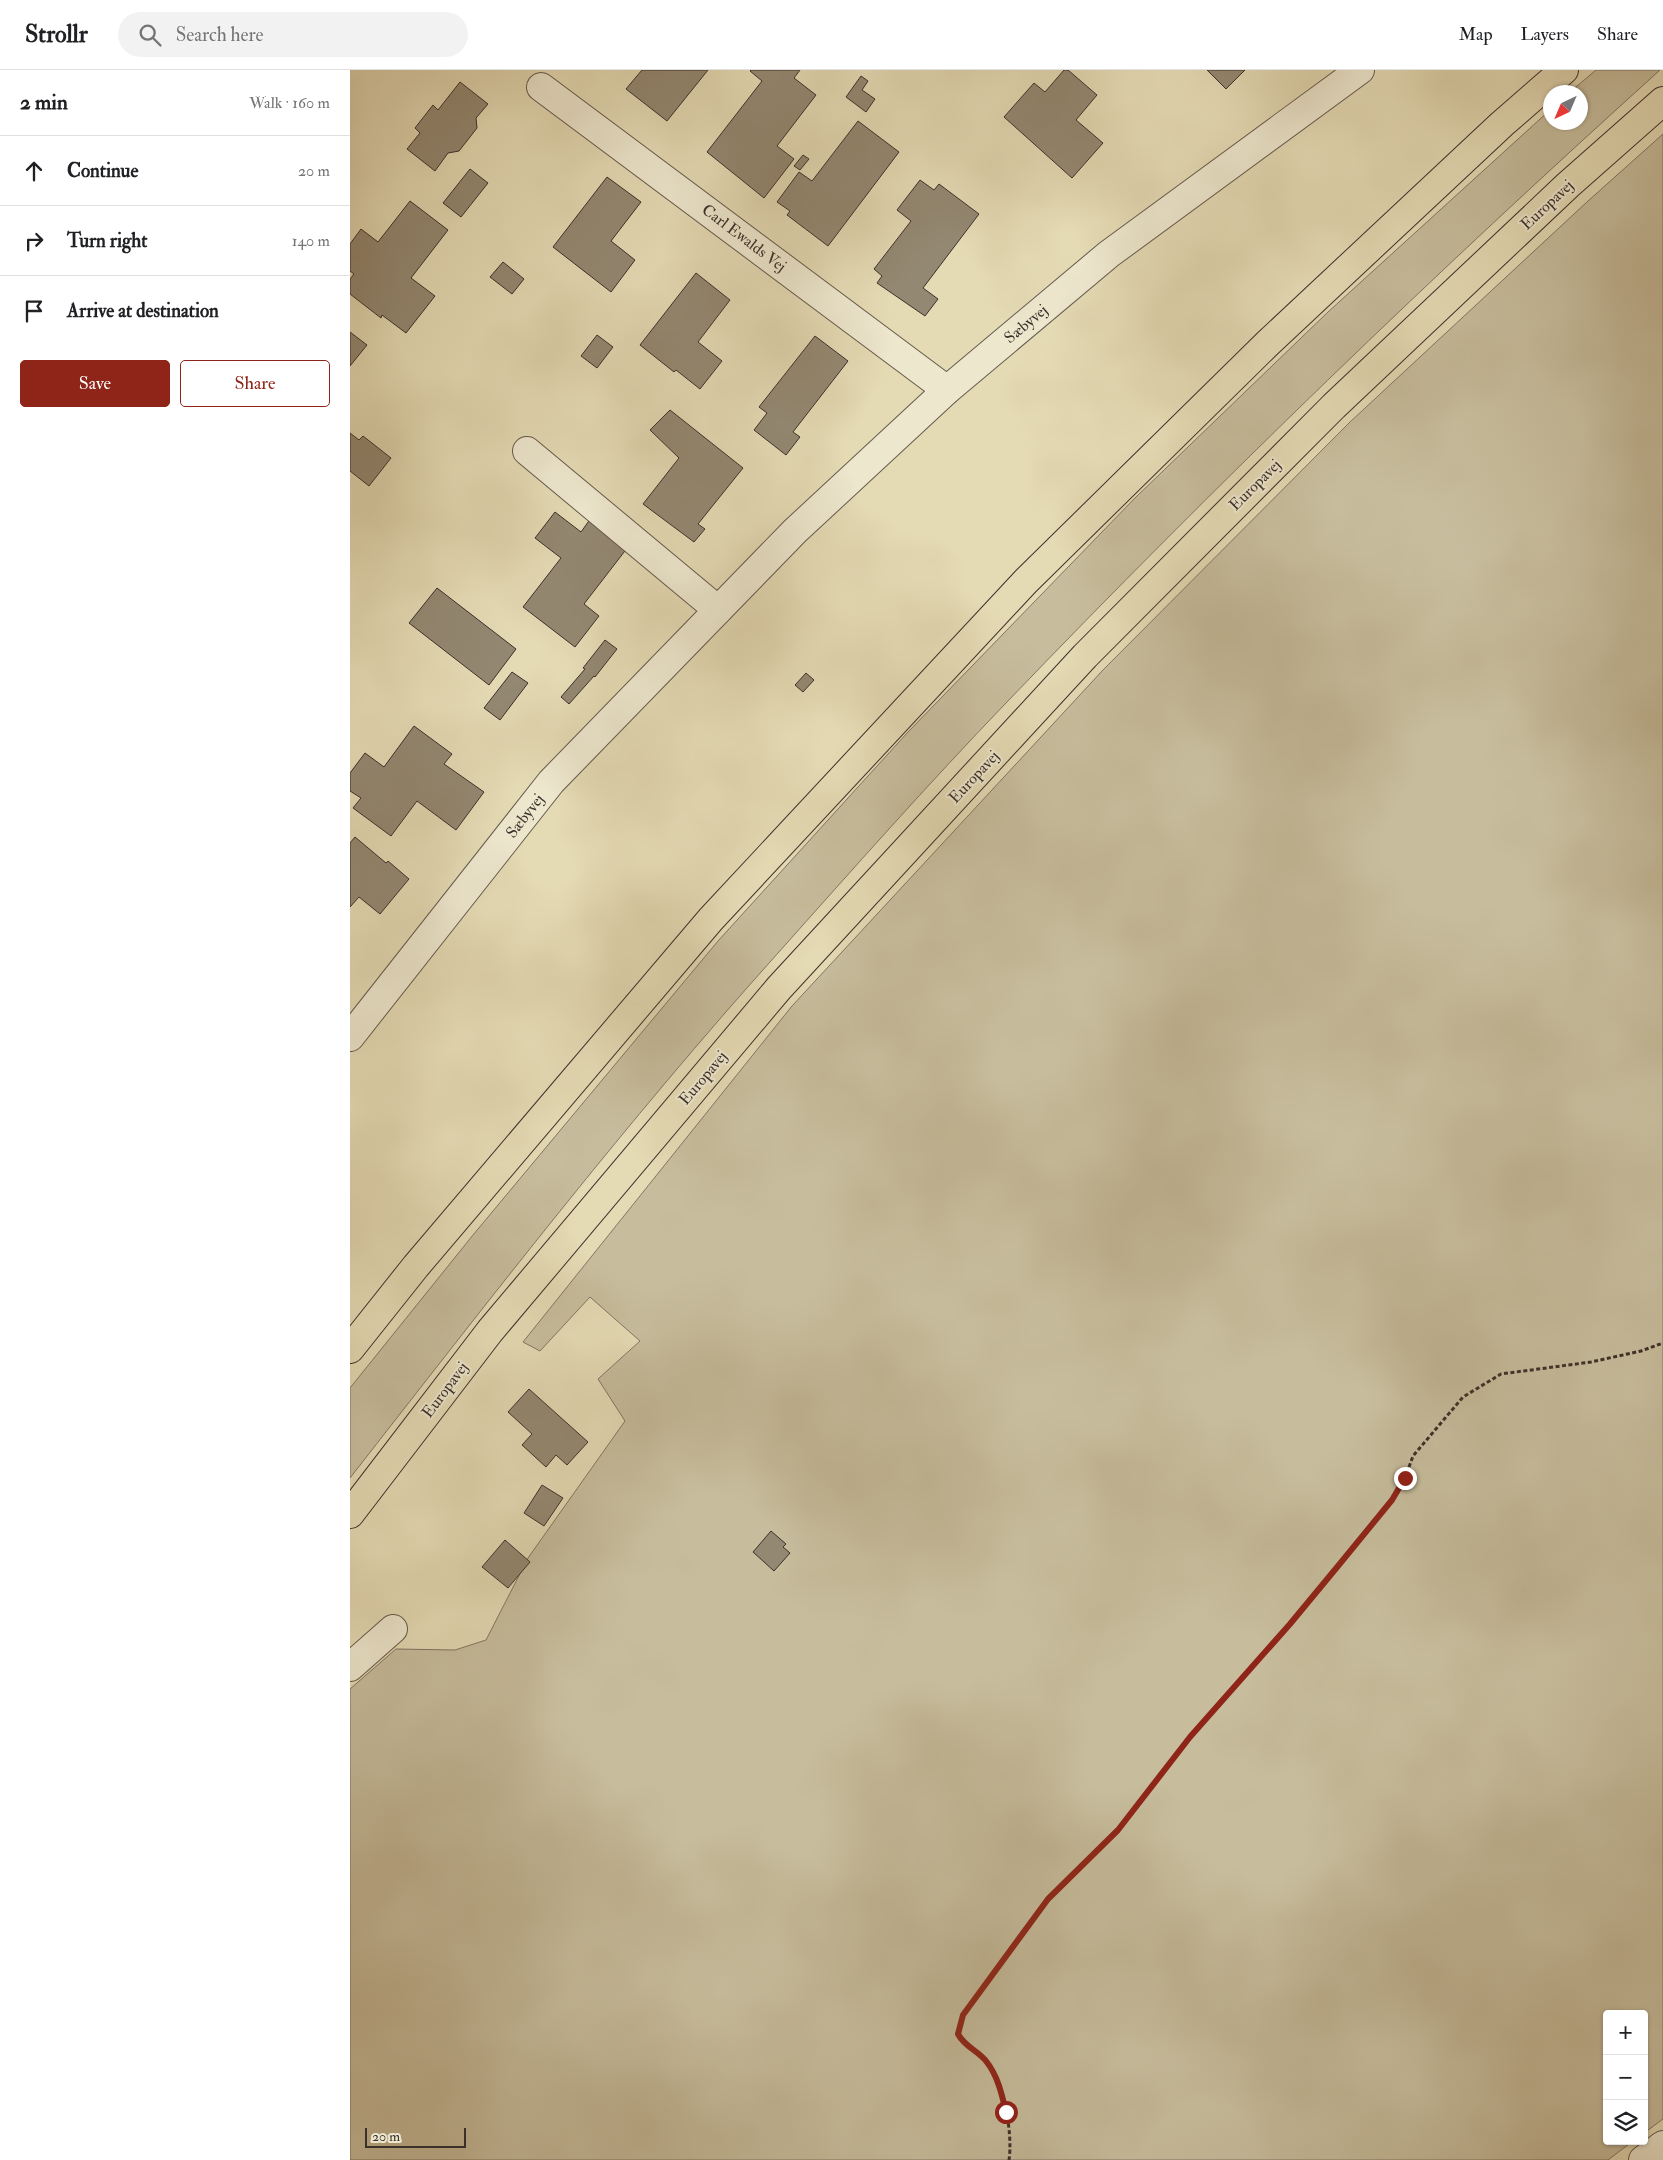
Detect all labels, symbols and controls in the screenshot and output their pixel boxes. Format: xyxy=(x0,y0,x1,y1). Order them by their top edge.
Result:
search box xyxy=(118,12,468,57)
text: Strollr xyxy=(25,19,88,50)
icon: search xyxy=(136,21,164,49)
text: Search here xyxy=(176,23,264,47)
text: Map xyxy=(1459,23,1493,46)
text: Layers xyxy=(1521,23,1569,46)
text: Share xyxy=(1597,23,1638,46)
north arrow xyxy=(1543,85,1588,130)
text: 2 min xyxy=(20,89,68,116)
text: Walk · 160 m xyxy=(249,93,330,113)
icon: ahead xyxy=(20,157,48,185)
text: Continue xyxy=(67,159,138,183)
text: 20 m xyxy=(298,161,330,181)
street label: Europavej xyxy=(1516,176,1578,235)
street label: Carl Ewalds Vej xyxy=(698,200,790,276)
icon: right xyxy=(20,227,48,255)
text: Turn right xyxy=(67,229,147,253)
text: 140 m xyxy=(292,231,330,251)
icon: arrive xyxy=(20,297,48,325)
text: Arrive at destination xyxy=(67,299,219,323)
street label: Sæbyvej xyxy=(1000,300,1052,348)
button: Save xyxy=(20,360,170,407)
button: Share xyxy=(180,360,330,407)
street label: Europavej xyxy=(1225,455,1286,516)
street label: Europavej xyxy=(945,746,1004,808)
street label: Sæbyvej xyxy=(502,790,548,842)
street label: Europavej xyxy=(674,1047,732,1110)
street label: Europavej xyxy=(417,1358,473,1423)
route end xyxy=(1394,1467,1417,1490)
map controls xyxy=(1603,2010,1648,2145)
button: + xyxy=(1603,2010,1648,2055)
button: − xyxy=(1603,2055,1648,2100)
button: layers xyxy=(1603,2100,1648,2145)
route start xyxy=(995,2101,1018,2124)
scale bar xyxy=(365,2125,466,2148)
text: 20 m xyxy=(372,2128,400,2145)

